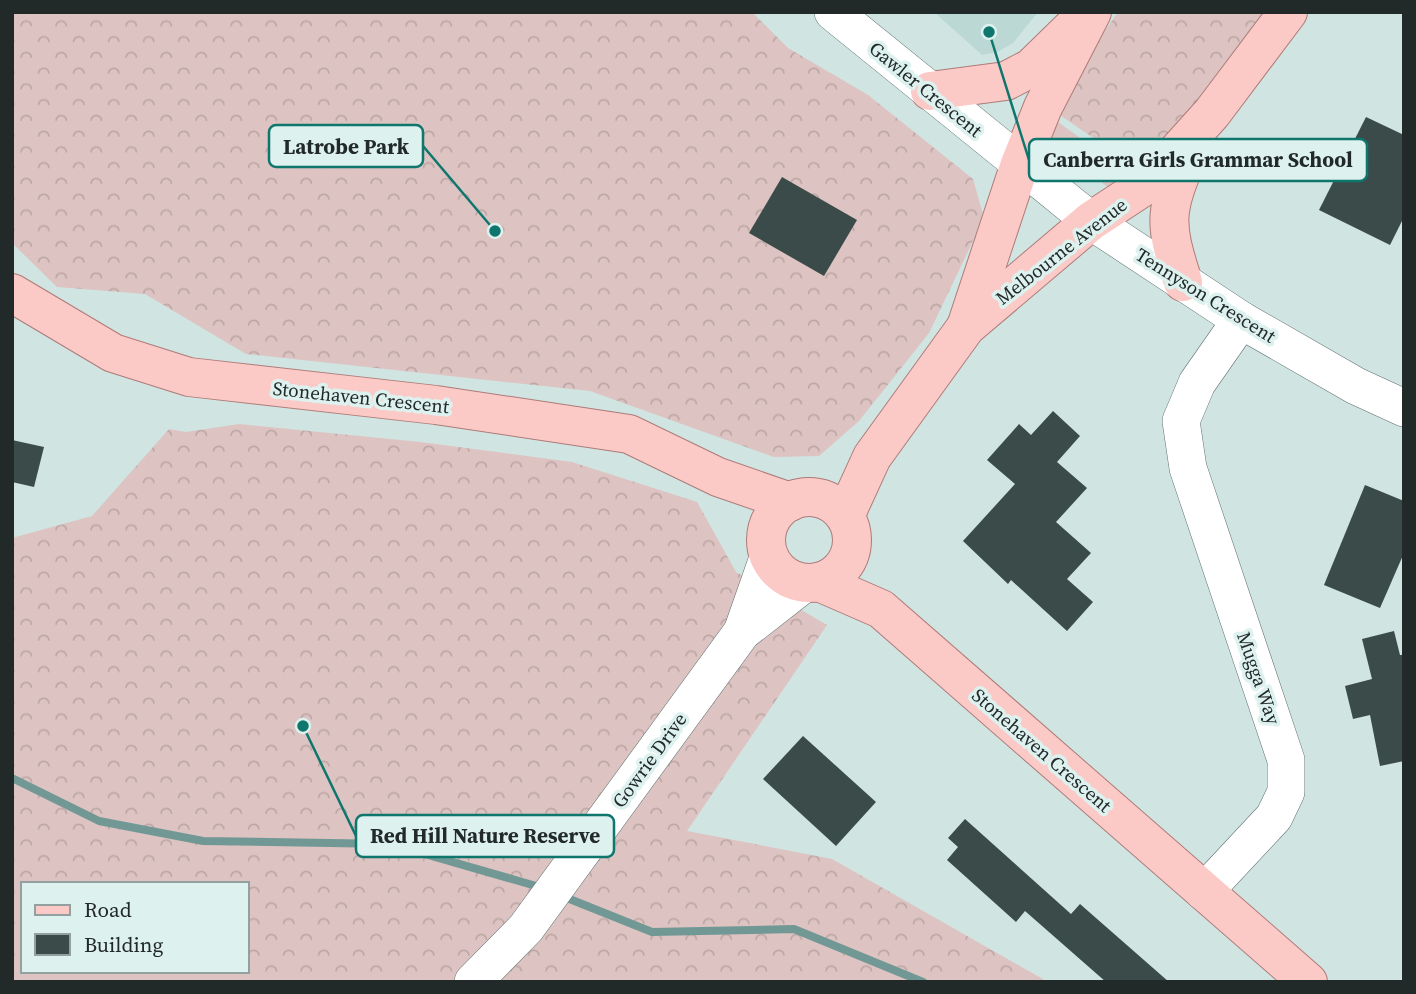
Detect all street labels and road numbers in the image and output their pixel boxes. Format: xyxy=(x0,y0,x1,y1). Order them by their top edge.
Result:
street label: Gawler Crescent xyxy=(864,35,989,143)
street label: Melbourne Avenue xyxy=(990,191,1132,311)
street label: Tennyson Crescent xyxy=(1131,241,1282,349)
street label: Stonehaven Crescent xyxy=(272,375,451,419)
street label: Mugga Way xyxy=(1231,628,1287,728)
street label: Stonehaven Crescent xyxy=(967,682,1118,818)
street label: Gowrie Drive xyxy=(606,707,692,813)

